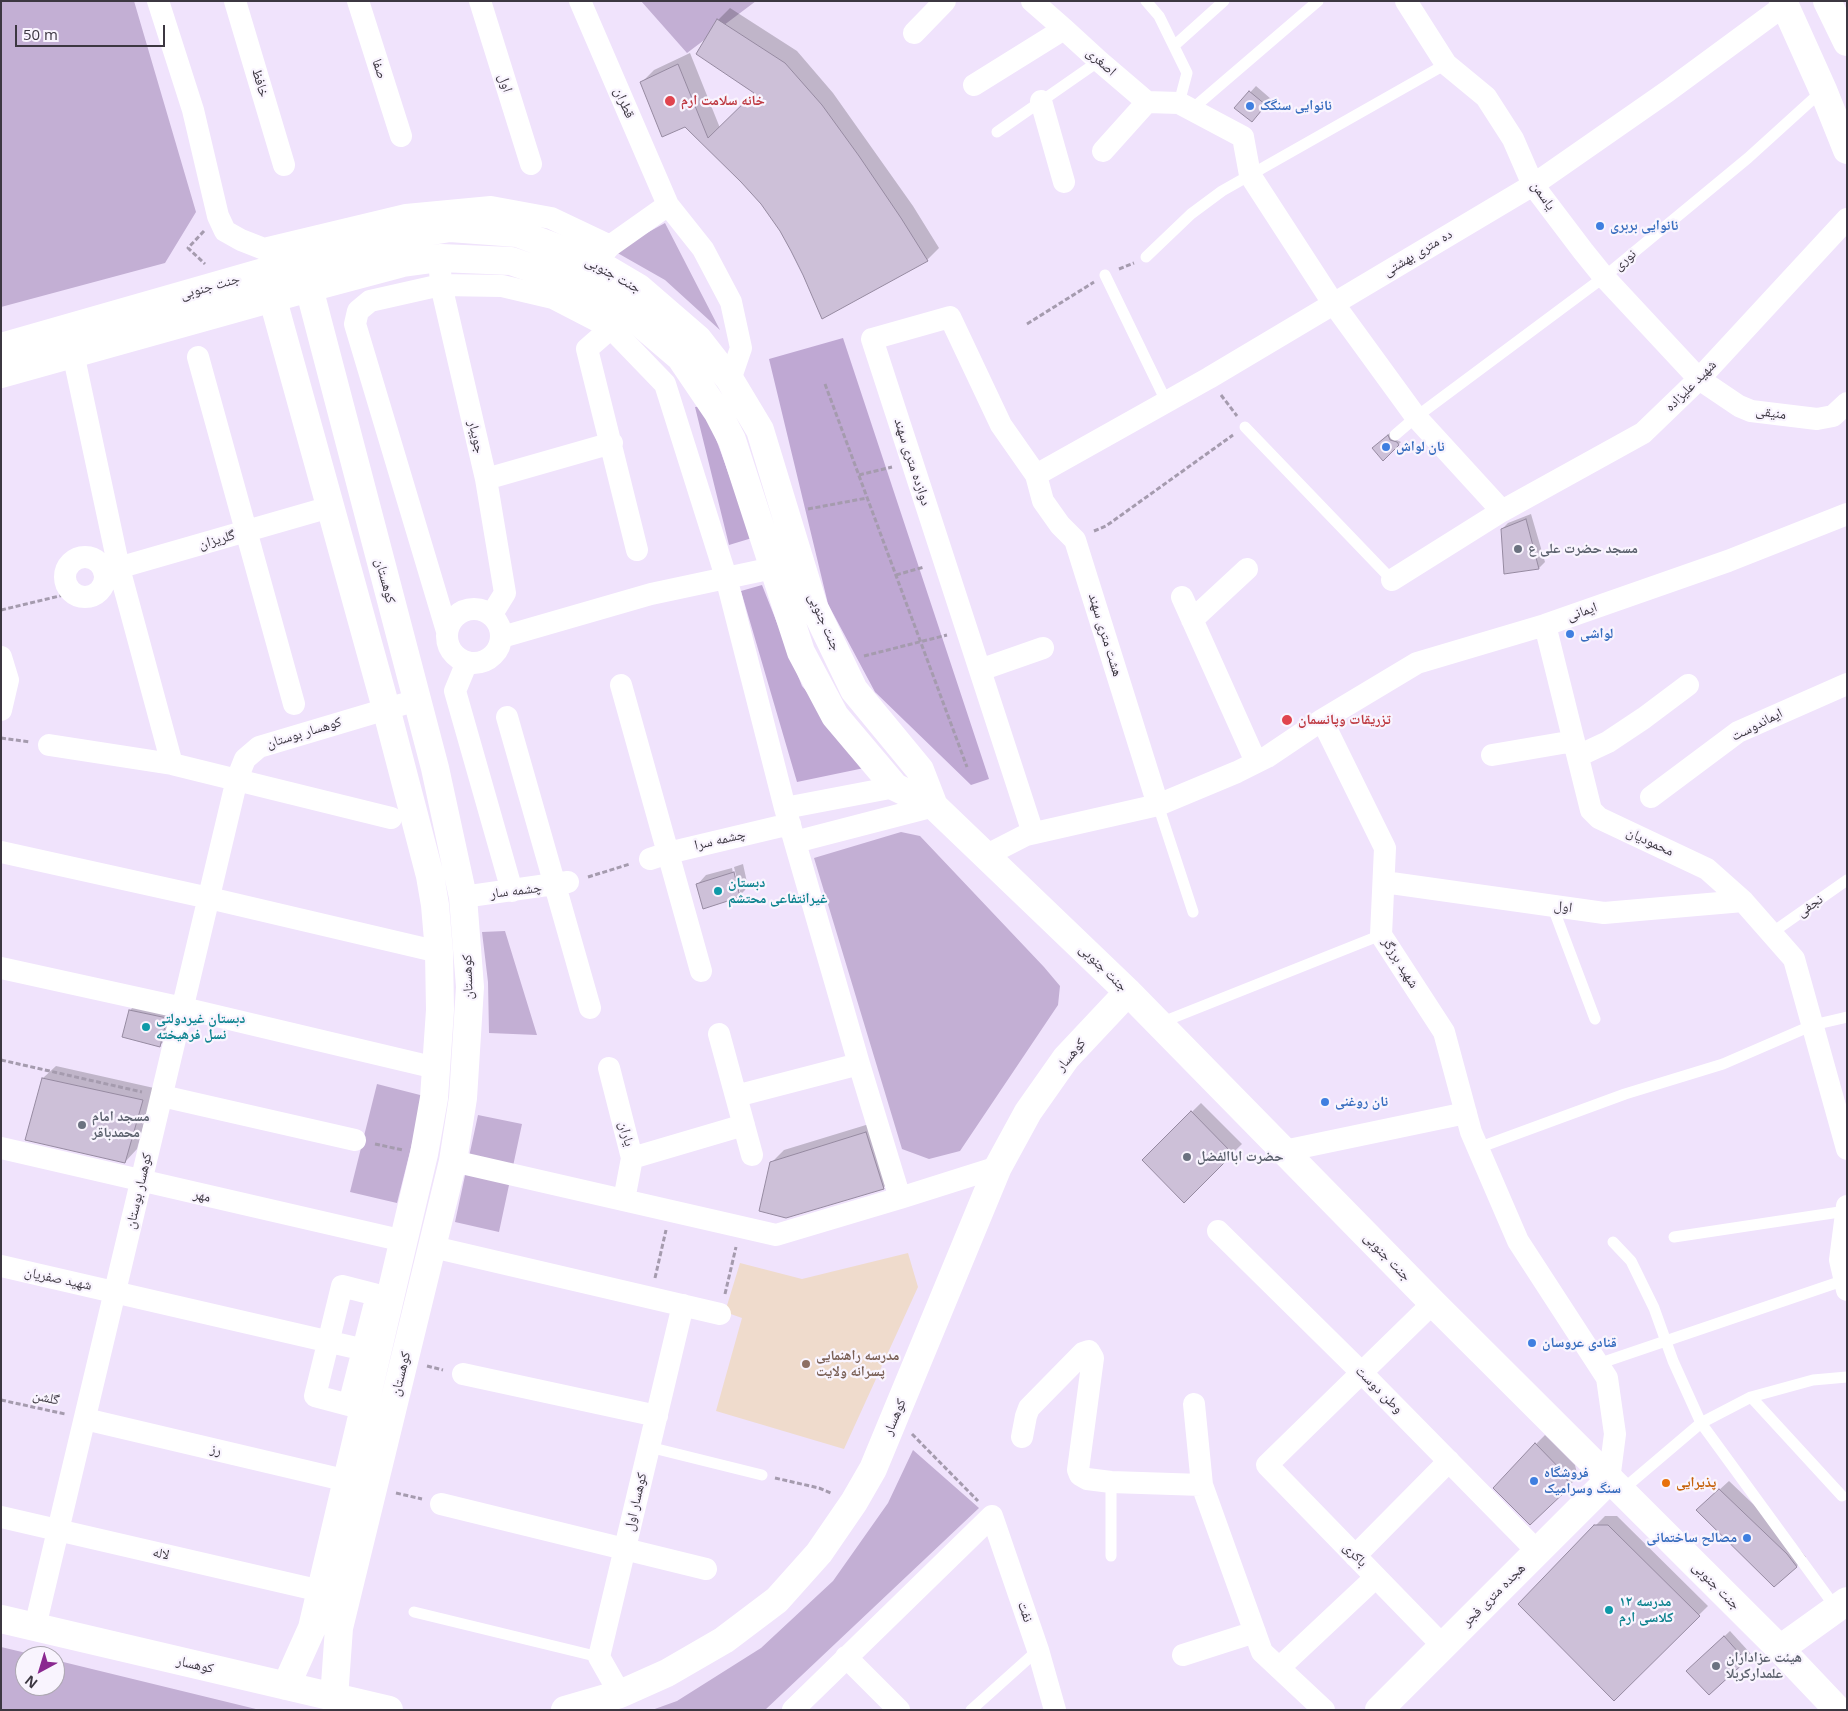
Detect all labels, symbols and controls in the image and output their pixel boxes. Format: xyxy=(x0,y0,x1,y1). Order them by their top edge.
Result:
scale bar xyxy=(18,15,168,47)
text: 50 m xyxy=(23,24,58,44)
street label: اصغری xyxy=(1083,44,1119,80)
street label: صفا xyxy=(368,57,390,81)
street label: خافظ xyxy=(248,67,272,99)
street label: اول xyxy=(494,72,516,94)
street label: قطران xyxy=(610,85,638,121)
place label: خانه سلامت ارم xyxy=(681,93,765,109)
marker: خانه سلامت ارم xyxy=(663,94,677,108)
place label: نانوایی سنگک xyxy=(1260,98,1332,114)
marker: نانوایی سنگک xyxy=(1244,100,1256,112)
street label: یاسمن xyxy=(1527,178,1559,214)
place label: نانوایی بربری xyxy=(1610,218,1678,234)
marker: نانوایی بربری xyxy=(1594,220,1606,232)
street label: ده متری بهشتی xyxy=(1380,226,1456,280)
street label: نوری xyxy=(1610,246,1640,274)
street label: جنت جنوبی xyxy=(582,253,644,297)
street label: جنت جنوبی xyxy=(178,271,242,303)
street label: شهید علیزاده xyxy=(1662,357,1720,415)
street label: منیقی xyxy=(1755,403,1787,423)
street label: دوازده متری سهند xyxy=(890,416,934,508)
street label: جویبار xyxy=(464,419,488,455)
place label: نان لواش xyxy=(1396,439,1445,455)
marker: نان لواش xyxy=(1380,441,1392,453)
street label: گلریزان xyxy=(197,527,237,553)
place label: مسجد حضرت علی ع xyxy=(1528,541,1638,557)
marker: مسجد حضرت علی ع xyxy=(1512,543,1524,555)
street label: کوهستان xyxy=(371,557,399,605)
street label: جنت جنوبی xyxy=(804,591,844,653)
street label: هشت متری سهند xyxy=(1084,591,1126,679)
street label: ایمانی xyxy=(1565,599,1599,625)
place label: لواشی xyxy=(1580,626,1613,642)
marker: لواشی xyxy=(1564,628,1576,640)
street label: ایماندوست xyxy=(1729,705,1785,745)
place label: تزریقات وپانسمان xyxy=(1298,712,1391,728)
marker: تزریقات وپانسمان xyxy=(1280,713,1294,727)
street label: کوهسار بوستان xyxy=(264,714,344,752)
street label: محمودیان xyxy=(1624,824,1676,860)
street label: چشمه‌ سرا xyxy=(693,826,747,854)
place label: دبستان غیرانتفاعی محتشم xyxy=(728,875,827,908)
street label: چشمه سار xyxy=(489,879,543,903)
marker: دبستان غیرانتفاعی محتشم xyxy=(712,885,724,897)
street label: نجفی xyxy=(1794,891,1826,921)
street label: اول xyxy=(1553,897,1573,917)
street label: شهید برزگر xyxy=(1378,935,1422,991)
street label: جنت جنوبی xyxy=(1075,941,1131,995)
street label: کوهستان xyxy=(459,954,477,1000)
place label: دبستان غیردولتی نسل فرهیخته xyxy=(156,1011,245,1044)
marker: دبستان غیردولتی نسل فرهیخته xyxy=(140,1021,152,1033)
street label: کوهسار xyxy=(1052,1035,1090,1075)
place label: نان روغنی xyxy=(1335,1094,1388,1110)
marker: نان روغنی xyxy=(1319,1096,1331,1108)
place label: مسجد امام محمدباقر xyxy=(92,1109,150,1142)
marker: مسجد امام محمدباقر xyxy=(76,1119,88,1131)
street label: یاران xyxy=(615,1120,637,1148)
place label: حضرت اباالفضل xyxy=(1197,1149,1284,1165)
street label: کوهسار بوستان xyxy=(122,1151,156,1231)
marker: حضرت اباالفضل xyxy=(1181,1151,1193,1163)
street label: مهر xyxy=(192,1186,212,1206)
street label: جنت جنوبی xyxy=(1360,1229,1414,1285)
street label: شهید صفریان xyxy=(23,1264,93,1294)
place label: قنادی عروسان xyxy=(1542,1335,1617,1351)
marker: قنادی عروسان xyxy=(1526,1337,1538,1349)
place label: مدرسه راهنمایی پسرانه ولایت xyxy=(816,1348,899,1380)
street label: کوهستان xyxy=(387,1350,415,1398)
marker: مدرسه راهنمایی پسرانه ولایت xyxy=(800,1358,812,1370)
street label: وطن دوست xyxy=(1352,1363,1406,1417)
street label: گلشن xyxy=(31,1387,61,1409)
street label: کوهسار xyxy=(880,1396,910,1438)
street label: رز xyxy=(209,1441,223,1459)
place label: فروشگاه سنگ وسرامیک xyxy=(1544,1465,1621,1498)
street label: کوهسار اول xyxy=(621,1471,651,1533)
marker: فروشگاه سنگ وسرامیک xyxy=(1528,1475,1540,1487)
place label: پذیرایی xyxy=(1676,1475,1716,1491)
marker: پذیرایی xyxy=(1660,1477,1672,1489)
place label: مصالح ساختمانی xyxy=(1646,1530,1737,1546)
marker: مصالح ساختمانی xyxy=(1741,1532,1753,1544)
street label: باکری xyxy=(1339,1539,1371,1571)
street label: لاله xyxy=(151,1544,171,1564)
street label: جنت جنوبی xyxy=(1688,1558,1744,1614)
street label: هجده متری فجر xyxy=(1459,1560,1529,1630)
place label: مدرسه ۱۲ کلاسی ارم xyxy=(1619,1594,1673,1626)
street label: نفت xyxy=(1014,1599,1036,1625)
marker: مدرسه ۱۲ کلاسی ارم xyxy=(1603,1604,1615,1616)
north arrow xyxy=(15,1646,65,1696)
place label: هیئت عزاداران علمدارکربلا xyxy=(1726,1650,1802,1682)
street label: کوهسار xyxy=(175,1653,215,1677)
marker: هیئت عزاداران علمدارکربلا xyxy=(1710,1660,1722,1672)
text: N xyxy=(20,1671,41,1693)

